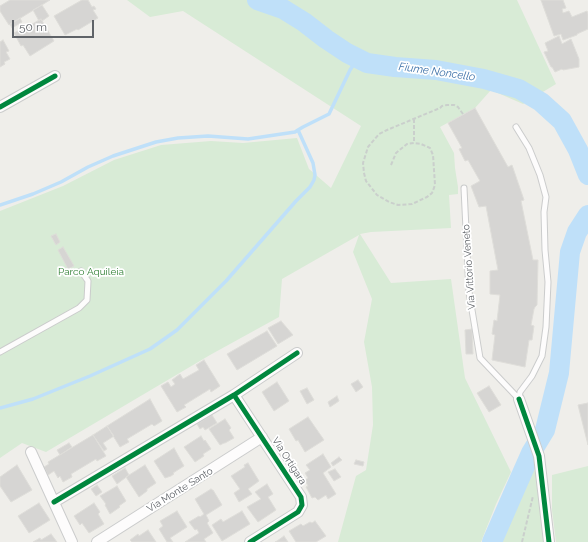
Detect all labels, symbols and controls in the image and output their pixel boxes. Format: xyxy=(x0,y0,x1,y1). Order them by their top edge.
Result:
scale bar xyxy=(14,12,96,38)
text: 50 m xyxy=(19,20,47,34)
water label: Fiume Noncello xyxy=(398,60,476,84)
street label: Via Vittorio Veneto xyxy=(460,224,478,310)
park label: Parco Aquileia xyxy=(58,266,124,278)
street label: Via Ortigara xyxy=(269,435,309,487)
street label: Via Monte Santo xyxy=(145,465,215,515)

